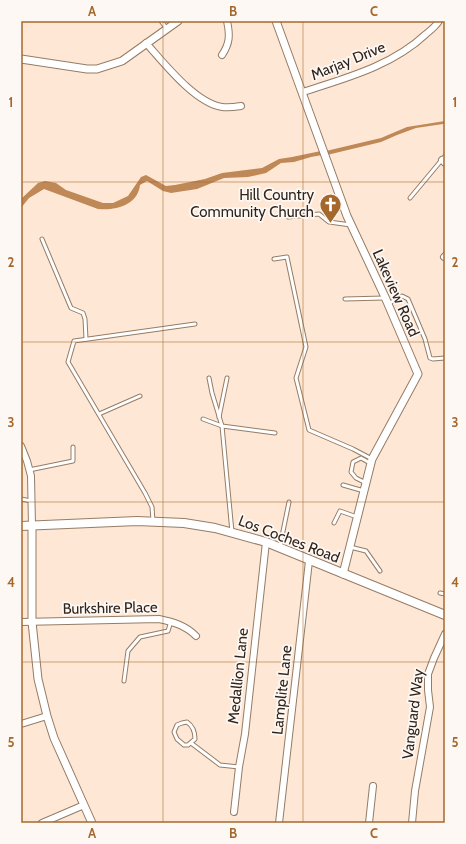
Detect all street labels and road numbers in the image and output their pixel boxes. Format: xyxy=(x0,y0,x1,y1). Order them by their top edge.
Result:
street label: Marjay Drive xyxy=(308,38,388,84)
street label: Lakeview Road xyxy=(369,247,423,339)
street label: Los Coches Road xyxy=(236,511,342,567)
street label: Burkshire Place xyxy=(62,598,158,618)
street label: Medallion Lane xyxy=(224,627,252,725)
street label: Lamplite Lane xyxy=(268,644,296,736)
street label: Vanguard Way xyxy=(399,667,428,760)

